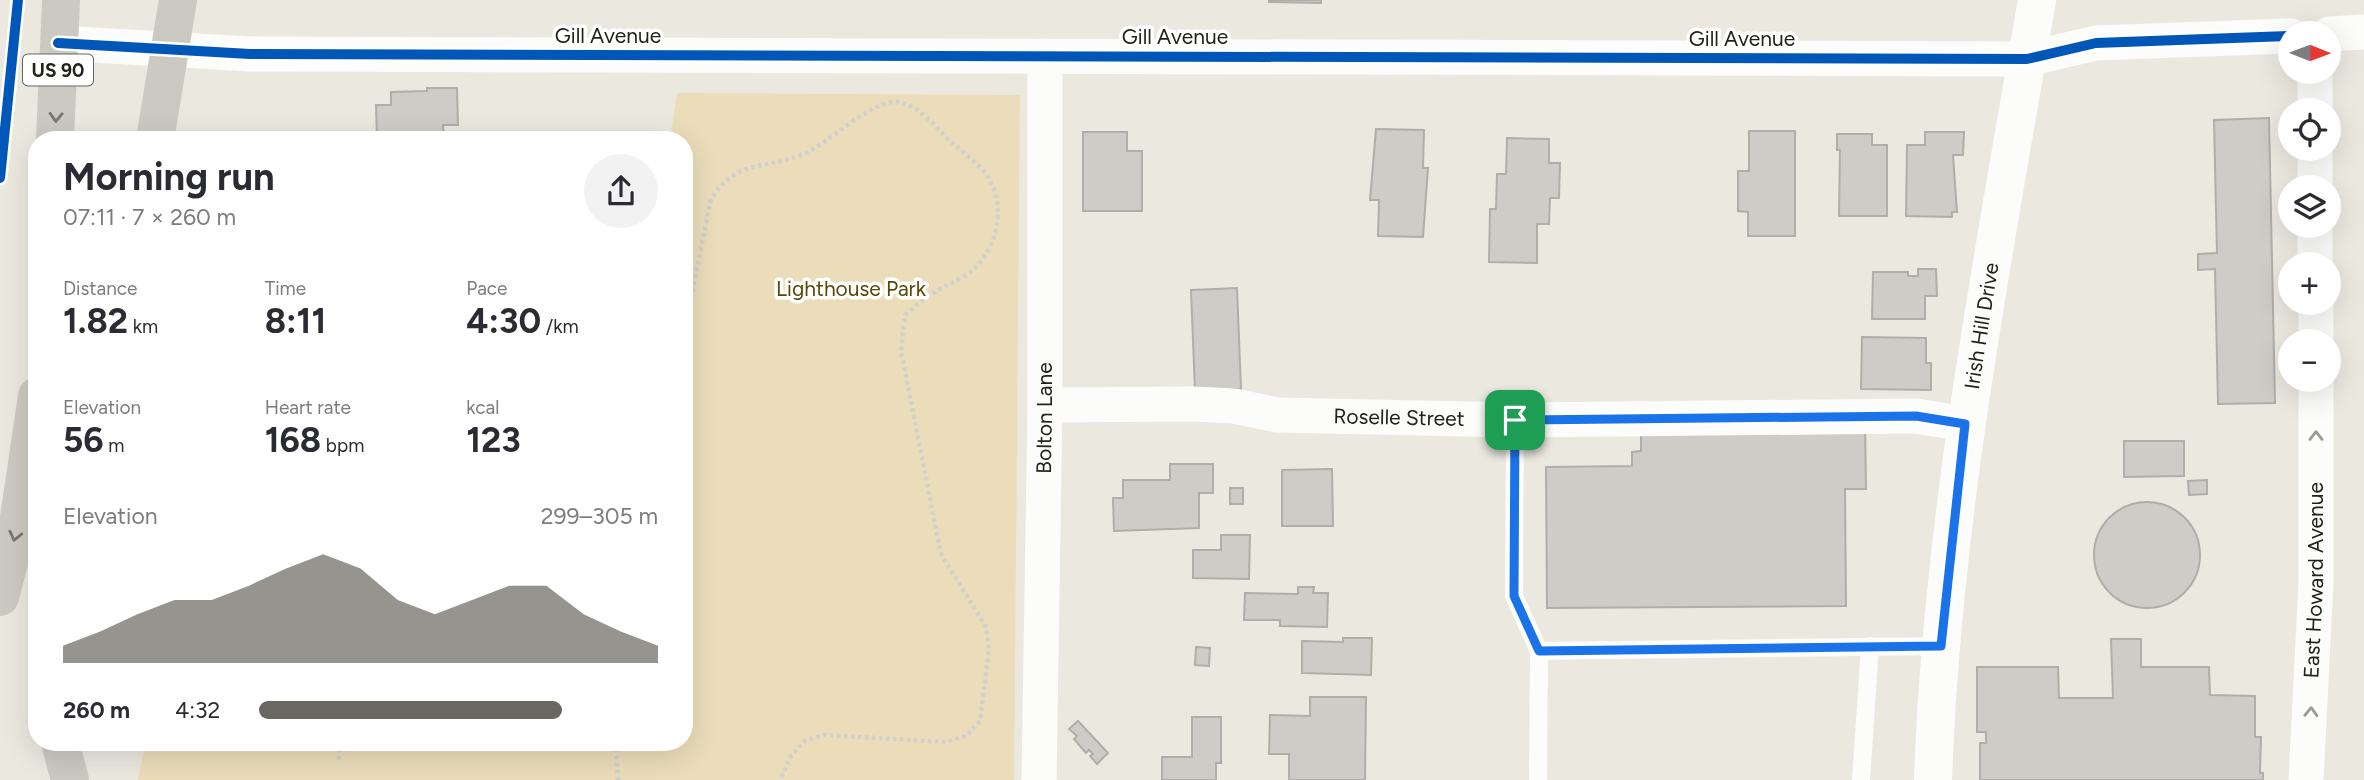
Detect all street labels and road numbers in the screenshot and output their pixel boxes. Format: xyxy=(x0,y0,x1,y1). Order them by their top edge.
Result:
street label: Gill Avenue xyxy=(555,23,661,48)
street label: Gill Avenue xyxy=(1122,24,1228,49)
street label: Gill Avenue xyxy=(1689,26,1795,51)
road number: US 90 xyxy=(23,54,93,86)
street label: Irish Hill Drive xyxy=(1959,261,2004,391)
street label: Bolton Lane xyxy=(1031,362,1057,474)
street label: Roselle Street xyxy=(1333,403,1465,431)
street label: East Howard Avenue xyxy=(2298,482,2328,679)

